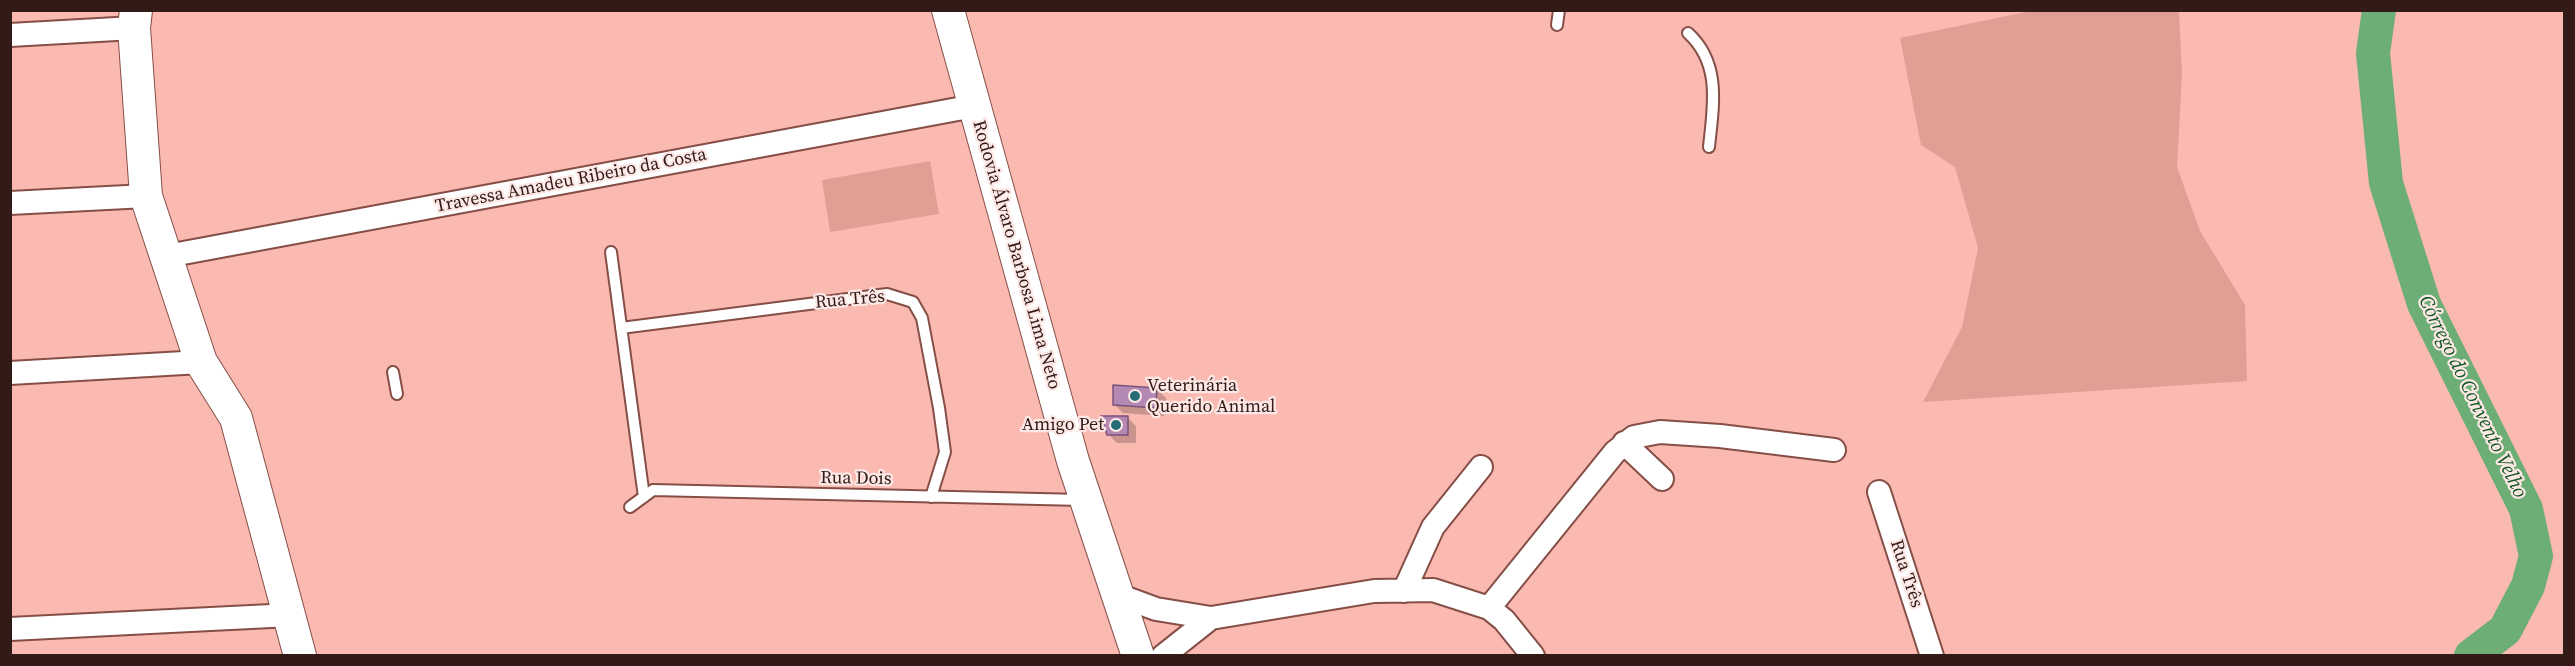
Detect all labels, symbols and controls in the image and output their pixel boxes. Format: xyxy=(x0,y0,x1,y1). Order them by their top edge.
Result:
street label: Rodovia Álvaro Barbosa Lima Neto xyxy=(967,118,1065,392)
street label: Travessa Amadeu Ribeiro da Costa xyxy=(434,144,708,218)
street label: Rua Três xyxy=(814,286,886,314)
water label: Córrego do Convento Velho xyxy=(2413,292,2531,502)
place label: Veterinária Querido Animal xyxy=(1147,375,1275,418)
marker: Veterinária Querido Animal xyxy=(1128,389,1142,403)
place label: Amigo Pet xyxy=(1022,414,1104,436)
marker: Amigo Pet xyxy=(1109,418,1123,432)
street label: Rua Dois xyxy=(820,468,892,490)
street label: Rua Três xyxy=(1885,537,1927,611)

